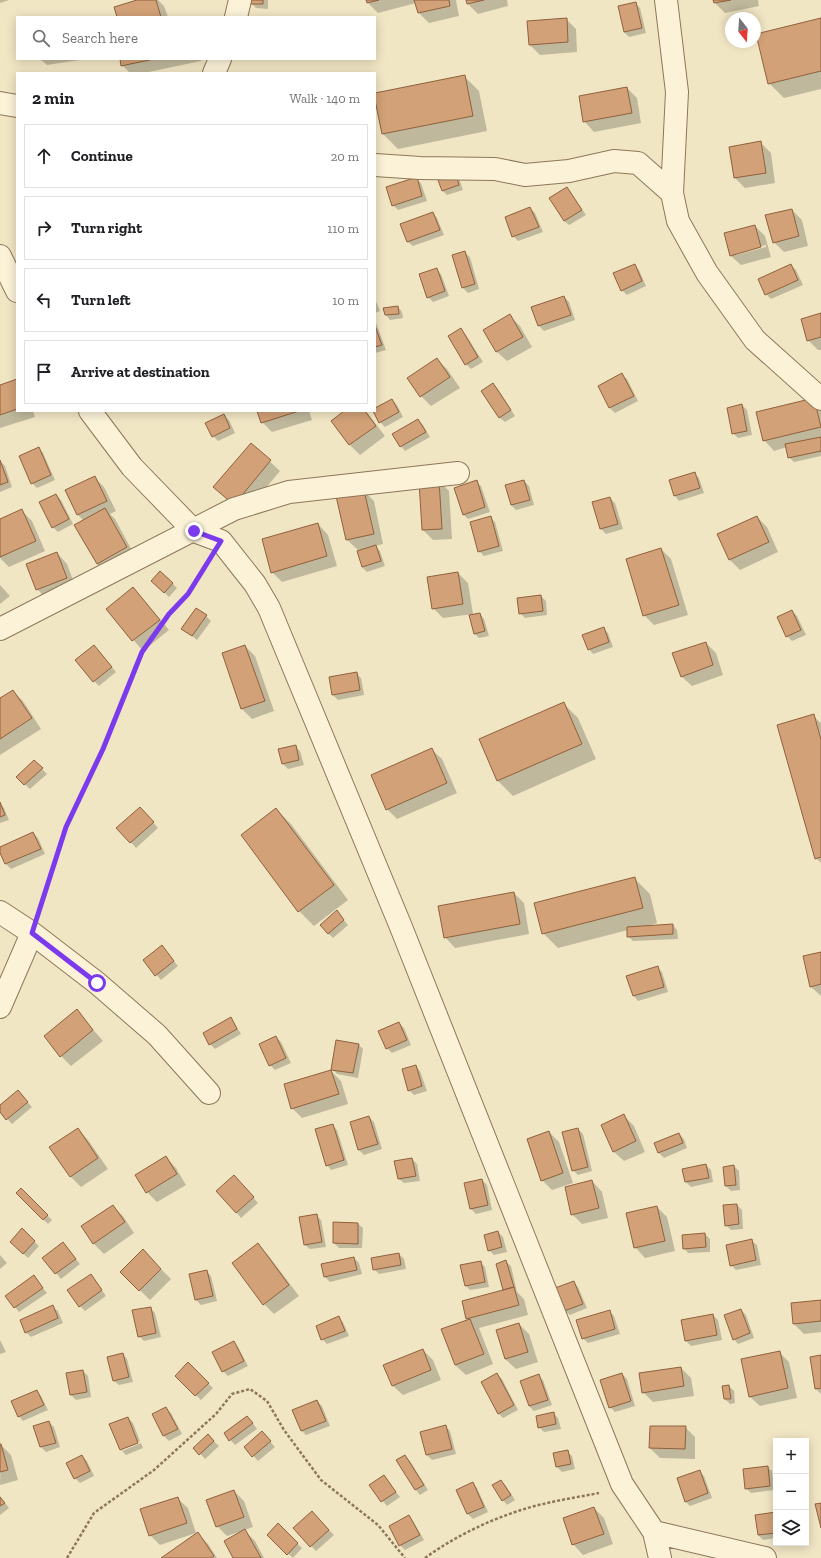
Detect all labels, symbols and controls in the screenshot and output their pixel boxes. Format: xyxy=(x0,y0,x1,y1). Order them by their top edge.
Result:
north arrow xyxy=(725,12,761,48)
search box xyxy=(16,16,376,60)
icon: search xyxy=(30,27,52,49)
text: Search here xyxy=(62,29,138,47)
text: 2 min xyxy=(32,88,74,108)
text: Walk · 140 m xyxy=(290,91,360,106)
icon: ahead xyxy=(33,145,55,167)
text: Continue xyxy=(71,147,133,165)
text: 20 m xyxy=(331,149,359,164)
icon: right xyxy=(33,217,55,239)
text: Turn right xyxy=(71,219,142,237)
text: 110 m xyxy=(327,221,359,236)
icon: left xyxy=(33,289,55,311)
text: Turn left xyxy=(71,291,131,309)
text: 10 m xyxy=(332,293,359,308)
icon: arrive xyxy=(33,361,55,383)
text: Arrive at destination xyxy=(71,363,210,381)
route end xyxy=(185,522,203,540)
route start xyxy=(88,974,106,992)
map controls xyxy=(773,1438,809,1546)
button: + xyxy=(773,1438,809,1474)
button: − xyxy=(773,1474,809,1510)
button: layers xyxy=(773,1510,809,1546)

